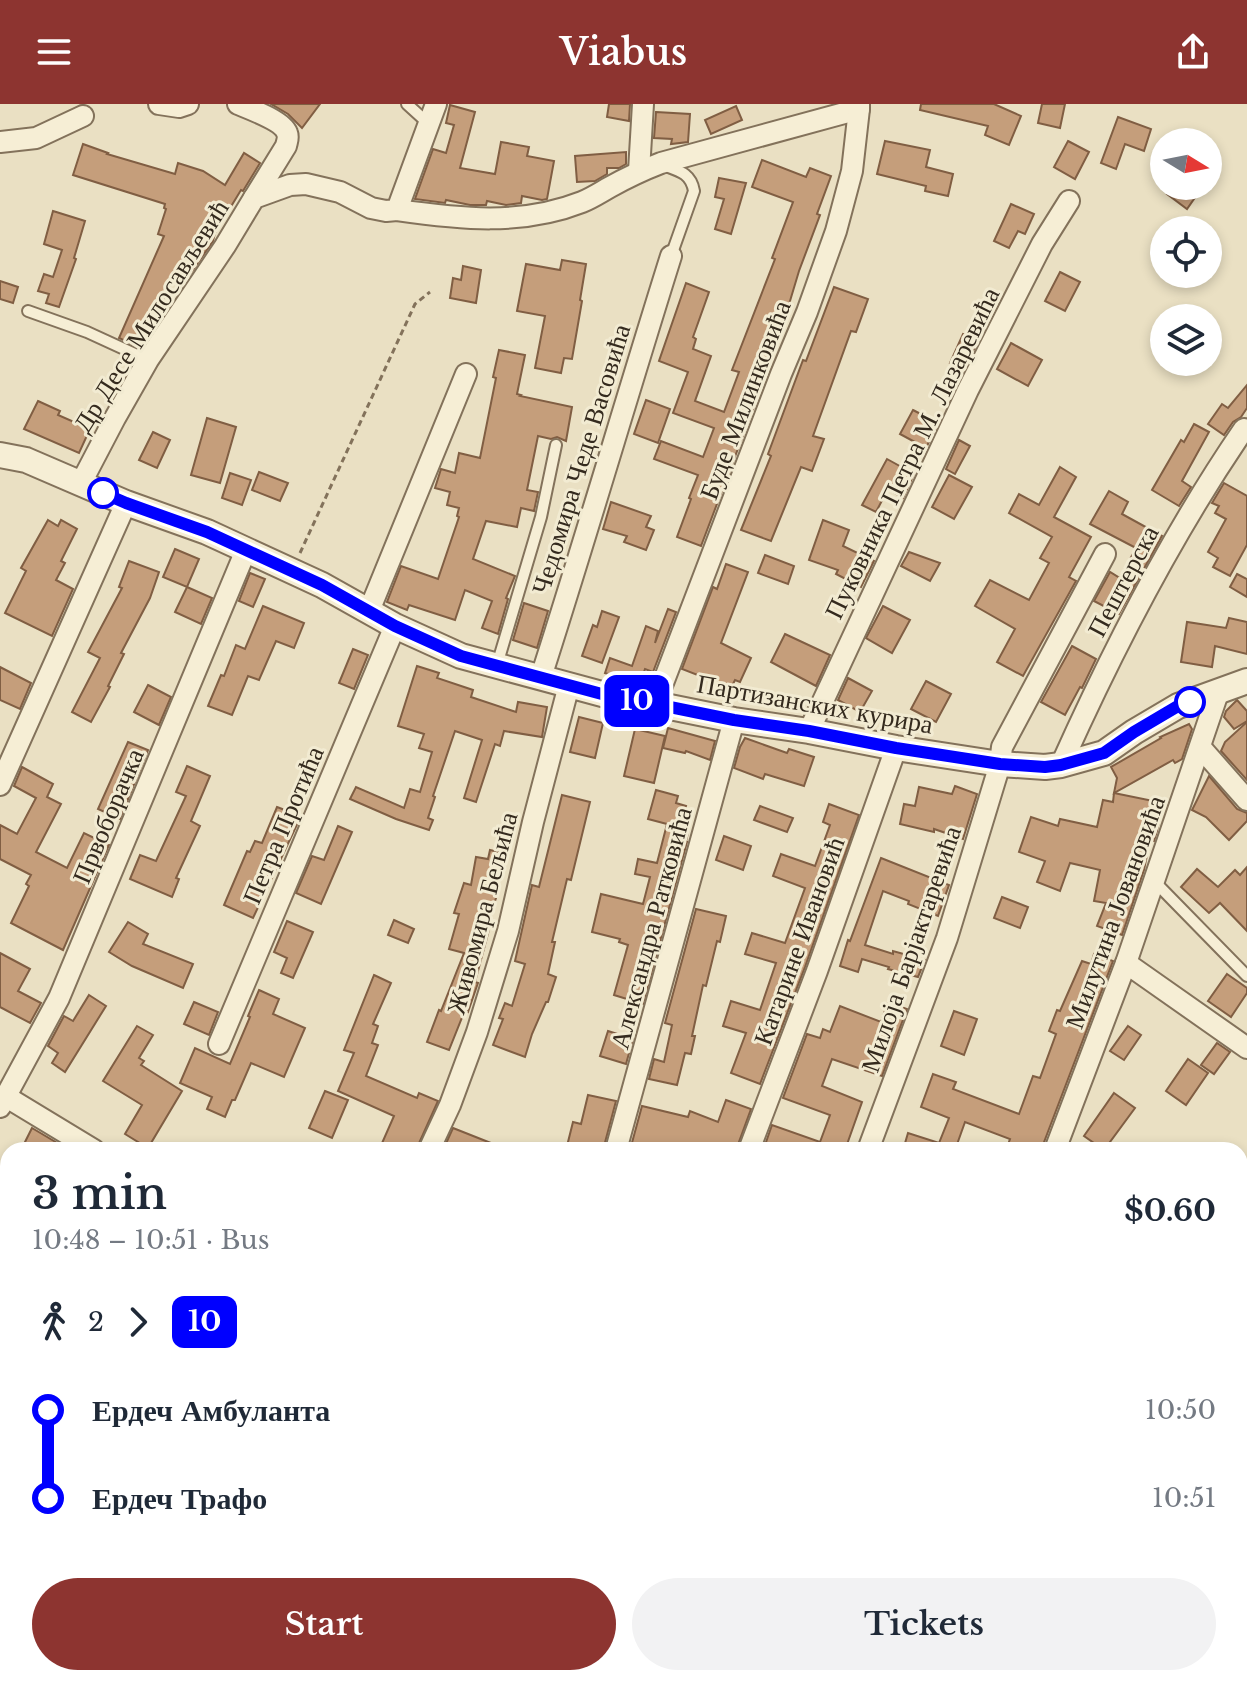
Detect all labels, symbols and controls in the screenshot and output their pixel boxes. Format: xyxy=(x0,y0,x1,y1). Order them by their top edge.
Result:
icon: menu xyxy=(32,30,76,74)
text: Viabus xyxy=(560,30,687,75)
icon: share xyxy=(1171,30,1215,74)
north arrow xyxy=(1150,128,1222,200)
map controls xyxy=(1150,128,1222,376)
street label: Др Десе Милосављевић xyxy=(66,194,236,438)
button: locate xyxy=(1150,216,1222,288)
street label: Пуковника Петра М. Лазаревића xyxy=(818,281,1007,624)
street label: Буде Милинковића xyxy=(692,295,798,504)
button: layers xyxy=(1150,304,1222,376)
street label: Чедомира Чеде Васовића xyxy=(525,320,637,598)
unlabelled marker xyxy=(88,478,118,508)
street label: Пештерска xyxy=(1080,519,1166,642)
street label: Партизанских курира xyxy=(694,667,936,741)
line badge: 10 xyxy=(601,675,673,727)
text: 10 xyxy=(620,683,654,718)
unlabelled marker xyxy=(1175,687,1205,717)
street label: Петра Протића xyxy=(235,741,331,909)
street label: Првоборачка xyxy=(65,743,151,888)
street label: Милутина Јовановића xyxy=(1058,791,1172,1033)
street label: Александра Ратковића xyxy=(603,803,699,1053)
street label: Живомира Бељића xyxy=(440,808,524,1018)
street label: Милоја Барјактаревића xyxy=(854,821,968,1076)
street label: Катарине Ивановић xyxy=(746,832,852,1050)
text: 3 min xyxy=(32,1166,167,1221)
text: $0.60 xyxy=(1124,1192,1216,1229)
text: 10:48 – 10:51 · Bus xyxy=(32,1224,270,1256)
icon: walk xyxy=(32,1300,76,1344)
icon: forward xyxy=(116,1300,160,1344)
text: 10 xyxy=(188,1304,221,1339)
text: 2 xyxy=(88,1306,104,1338)
text: Ердеч Амбуланта xyxy=(92,1392,330,1429)
text: 10:50 xyxy=(1145,1394,1216,1426)
text: Ердеч Трафо xyxy=(92,1480,267,1517)
text: 10:51 xyxy=(1152,1482,1216,1514)
button: Start xyxy=(32,1578,616,1670)
button: Tickets xyxy=(632,1578,1216,1670)

